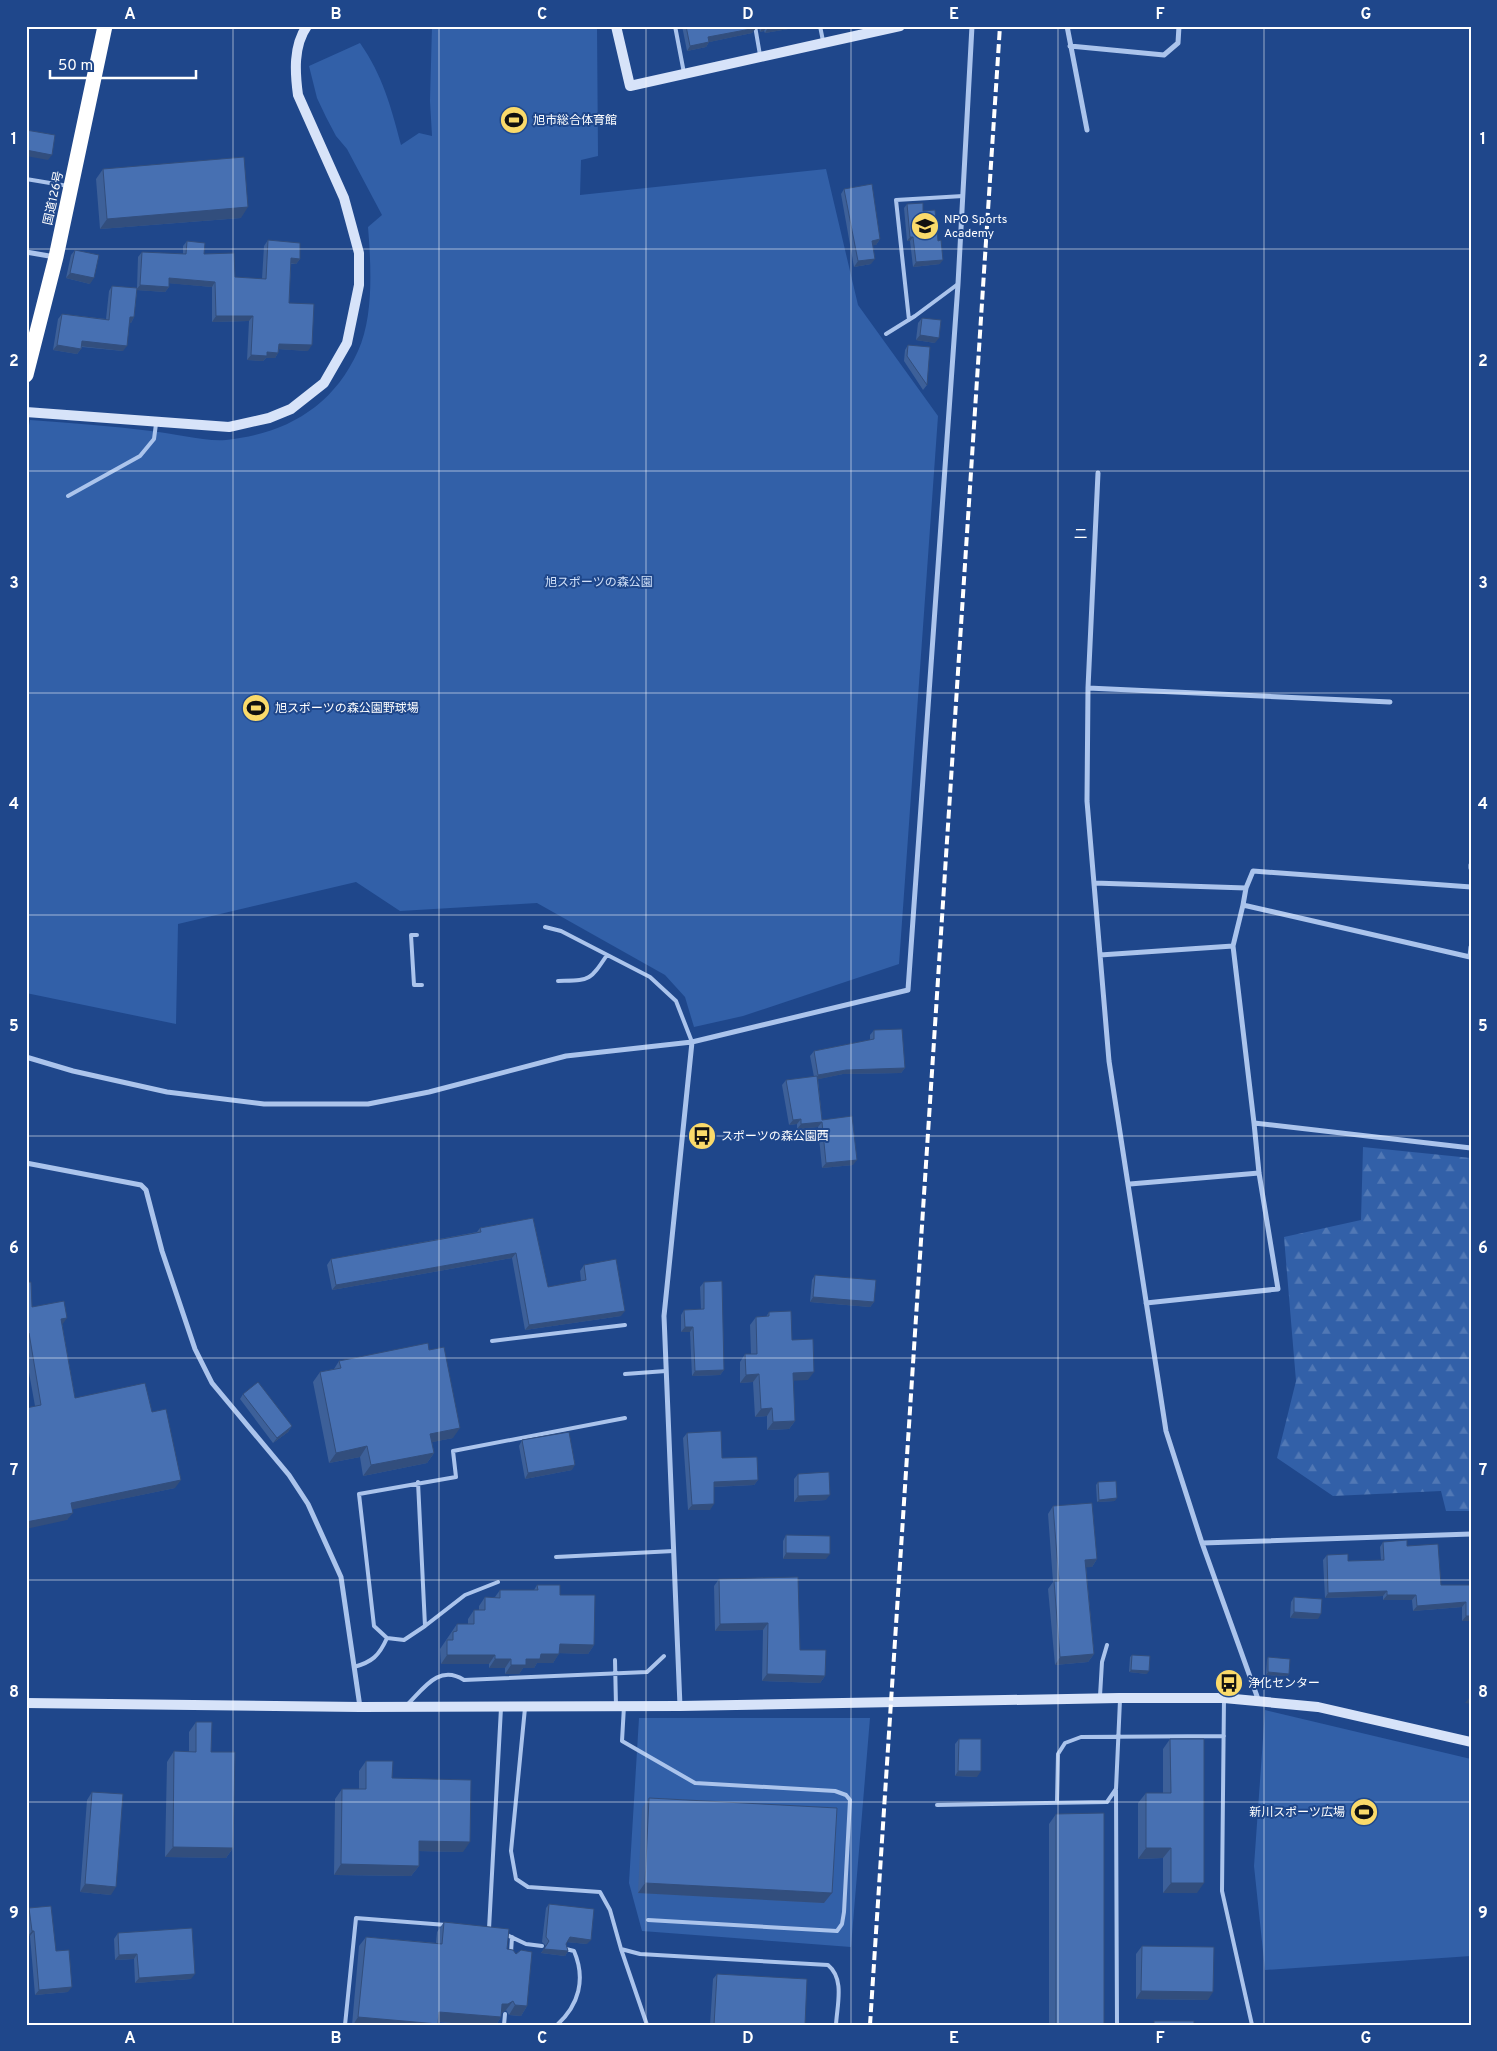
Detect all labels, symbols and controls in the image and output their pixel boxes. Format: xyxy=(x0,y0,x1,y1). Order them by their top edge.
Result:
text: A xyxy=(124,5,136,25)
text: B xyxy=(330,5,342,25)
text: C xyxy=(537,5,547,25)
text: D xyxy=(742,5,754,25)
text: E xyxy=(949,5,959,25)
text: F xyxy=(1155,5,1165,25)
text: G xyxy=(1361,5,1371,25)
scale bar xyxy=(50,48,196,80)
text: 50 m xyxy=(58,57,93,76)
sports icon: 旭市総合体育館 xyxy=(499,105,529,135)
place label: 旭市総合体育館 xyxy=(533,113,617,129)
text: 1 xyxy=(11,130,17,150)
text: 1 xyxy=(1480,130,1486,150)
street label: 国道126号 xyxy=(40,170,68,227)
school or university icon: NPO Sports Academy xyxy=(910,211,940,241)
place label: NPO Sports Academy xyxy=(944,212,1007,242)
text: 2 xyxy=(9,352,19,372)
text: 2 xyxy=(1478,352,1488,372)
district label: ニ xyxy=(1073,526,1089,545)
text: 3 xyxy=(9,574,19,594)
text: 3 xyxy=(1478,574,1488,594)
park label: 旭スポーツの森公園 xyxy=(545,575,653,591)
sports icon: 旭スポーツの森公園野球場 xyxy=(241,693,271,723)
place label: 旭スポーツの森公園野球場 xyxy=(275,701,419,717)
text: 4 xyxy=(9,795,19,815)
text: 4 xyxy=(1478,795,1488,815)
text: 5 xyxy=(9,1017,19,1037)
text: 5 xyxy=(1478,1017,1488,1037)
bus stop icon: スポーツの森公園西 xyxy=(687,1121,717,1151)
place label: スポーツの森公園西 xyxy=(721,1129,829,1145)
text: 6 xyxy=(9,1239,19,1259)
text: 6 xyxy=(1478,1239,1488,1259)
text: 7 xyxy=(10,1461,18,1481)
text: 7 xyxy=(1479,1461,1487,1481)
bus stop icon: 浄化センター xyxy=(1214,1668,1244,1698)
place label: 浄化センター xyxy=(1248,1676,1320,1692)
text: 8 xyxy=(9,1683,19,1703)
text: 8 xyxy=(1478,1683,1488,1703)
sports icon: 新川スポーツ広場 xyxy=(1349,1797,1379,1827)
place label: 新川スポーツ広場 xyxy=(1249,1805,1345,1821)
text: 9 xyxy=(9,1904,19,1924)
text: 9 xyxy=(1478,1904,1488,1924)
text: A xyxy=(124,2029,136,2049)
text: B xyxy=(330,2029,342,2049)
text: C xyxy=(537,2029,547,2049)
text: D xyxy=(742,2029,754,2049)
text: E xyxy=(949,2029,959,2049)
text: F xyxy=(1155,2029,1165,2049)
text: G xyxy=(1361,2029,1371,2049)

